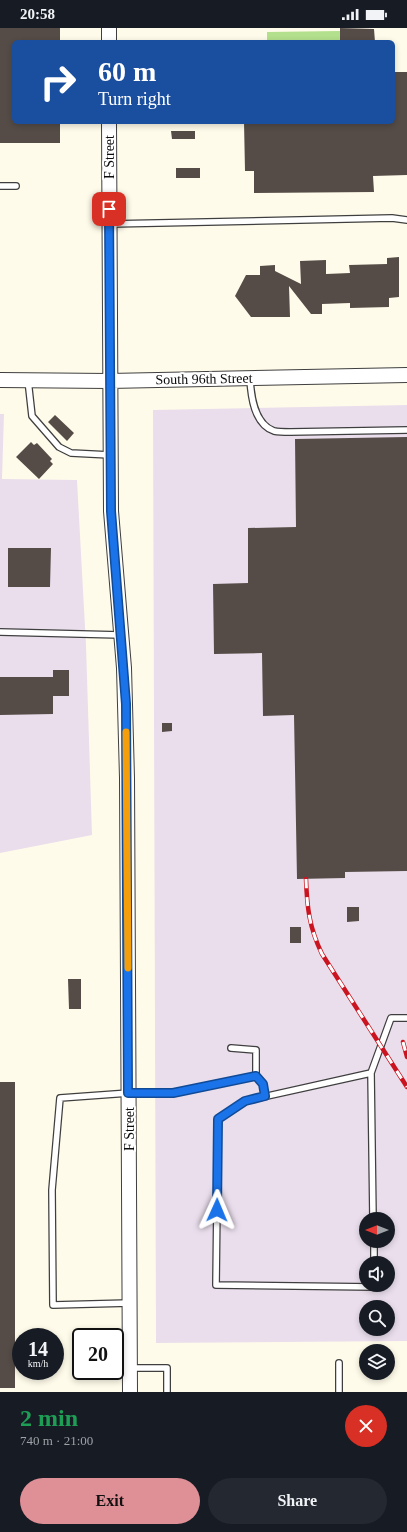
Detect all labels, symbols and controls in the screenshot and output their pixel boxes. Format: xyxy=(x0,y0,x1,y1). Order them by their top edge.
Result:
text: 20:58 xyxy=(20,6,55,22)
icon: right xyxy=(32,56,84,108)
text: 60 m xyxy=(98,56,156,87)
text: Turn right xyxy=(98,89,171,109)
street label: F Street xyxy=(102,135,117,179)
pin xyxy=(92,192,126,226)
icon: arrive xyxy=(98,198,120,220)
street label: South 96th Street xyxy=(155,371,253,387)
street label: F Street xyxy=(122,1107,137,1151)
position arrow xyxy=(196,1189,238,1231)
north arrow xyxy=(359,1212,395,1248)
map controls xyxy=(359,1212,395,1380)
button: sound xyxy=(359,1256,395,1292)
button: search xyxy=(359,1300,395,1336)
speed limit sign: 20 xyxy=(72,1328,124,1380)
text: 14 xyxy=(28,1338,48,1360)
button: layers xyxy=(359,1344,395,1380)
text: km/h xyxy=(28,1358,48,1369)
text: 2 min xyxy=(20,1405,78,1431)
button: close xyxy=(345,1405,387,1447)
text: 740 m · 21:00 xyxy=(20,1433,93,1448)
button: Exit xyxy=(20,1478,200,1524)
button: Share xyxy=(208,1478,387,1524)

